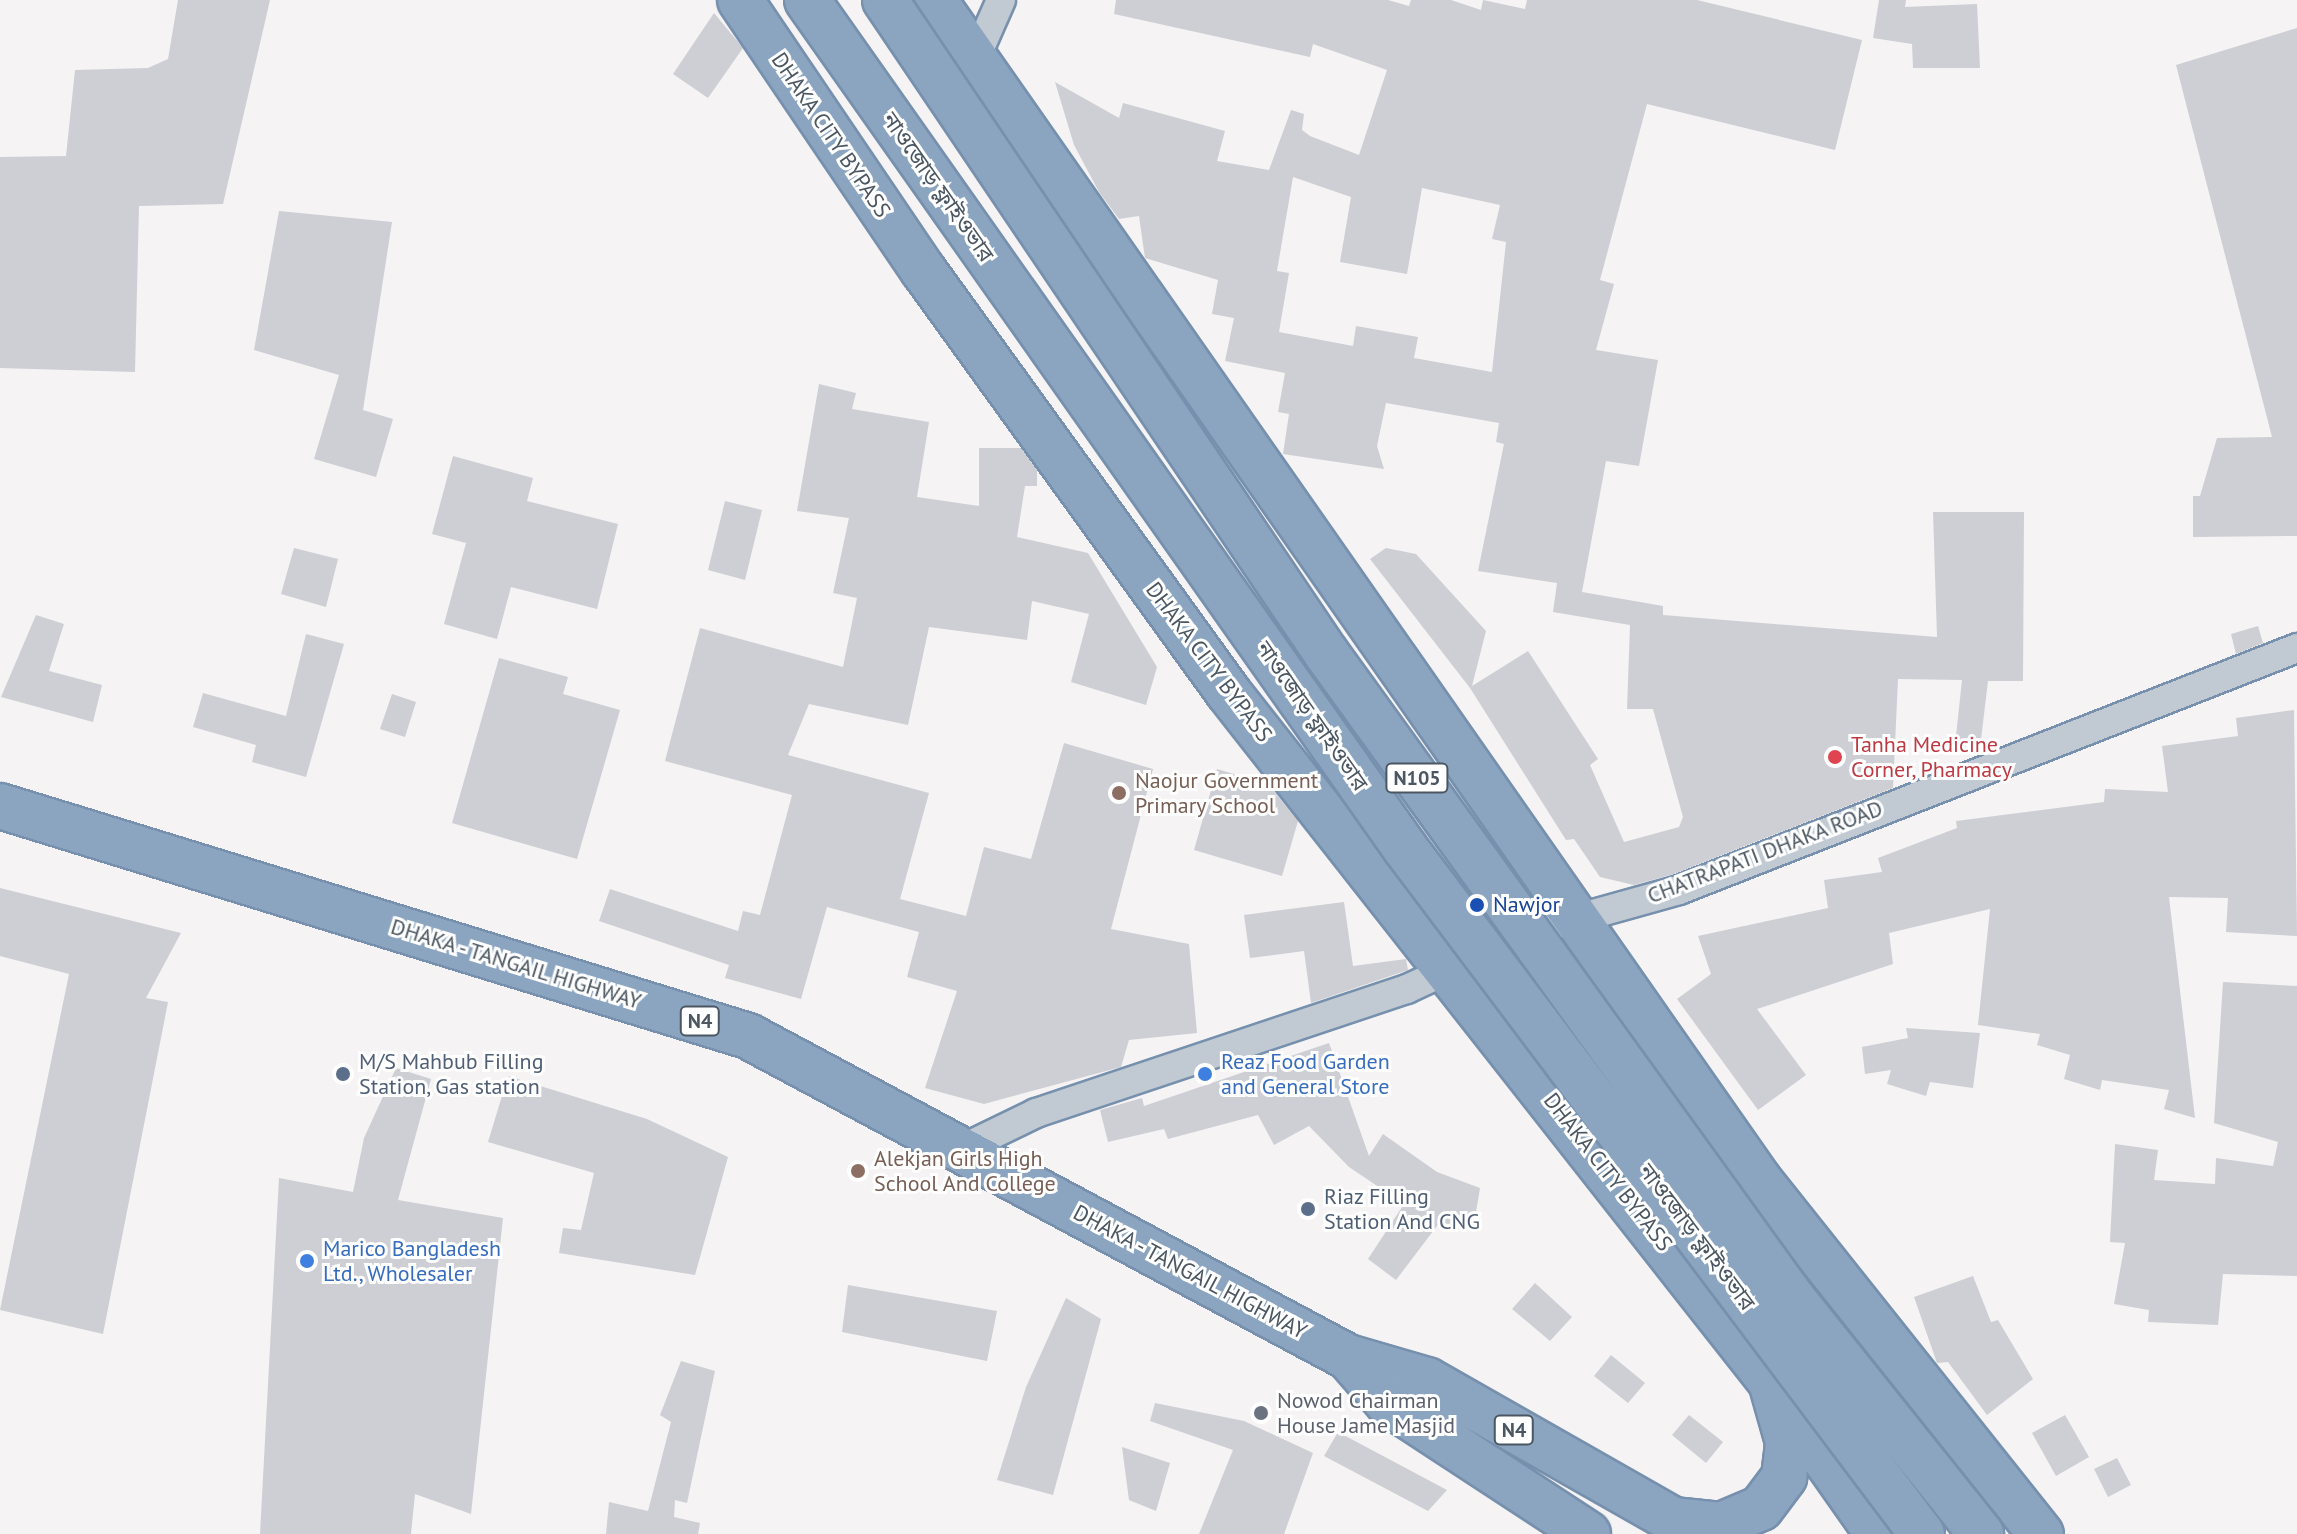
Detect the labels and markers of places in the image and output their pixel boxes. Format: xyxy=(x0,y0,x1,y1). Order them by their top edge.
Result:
place label: Tanha Medicine Corner, Pharmacy xyxy=(1851,731,2014,782)
marker: Tanha Medicine Corner, Pharmacy xyxy=(1826,748,1844,766)
place label: Naojur Government Primary School xyxy=(1135,767,1318,818)
marker: Naojur Government Primary School xyxy=(1110,784,1128,802)
place label: Nawjor xyxy=(1493,892,1560,918)
marker: Nawjor xyxy=(1468,896,1486,914)
place label: M/S Mahbub Filling Station, Gas station xyxy=(359,1048,543,1100)
place label: Reaz Food Garden and General Store xyxy=(1221,1048,1390,1100)
marker: M/S Mahbub Filling Station, Gas station xyxy=(334,1065,352,1083)
marker: Reaz Food Garden and General Store xyxy=(1196,1065,1214,1083)
place label: Alekjan Girls High School And College xyxy=(874,1145,1056,1196)
marker: Alekjan Girls High School And College xyxy=(849,1162,867,1180)
place label: Riaz Filling Station And CNG xyxy=(1324,1183,1481,1234)
marker: Riaz Filling Station And CNG xyxy=(1299,1200,1317,1218)
place label: Marico Bangladesh Ltd., Wholesaler xyxy=(323,1235,501,1286)
marker: Marico Bangladesh Ltd., Wholesaler xyxy=(298,1252,316,1270)
place label: Nowod Chairman House Jame Masjid xyxy=(1277,1387,1455,1438)
marker: Nowod Chairman House Jame Masjid xyxy=(1252,1404,1270,1422)

